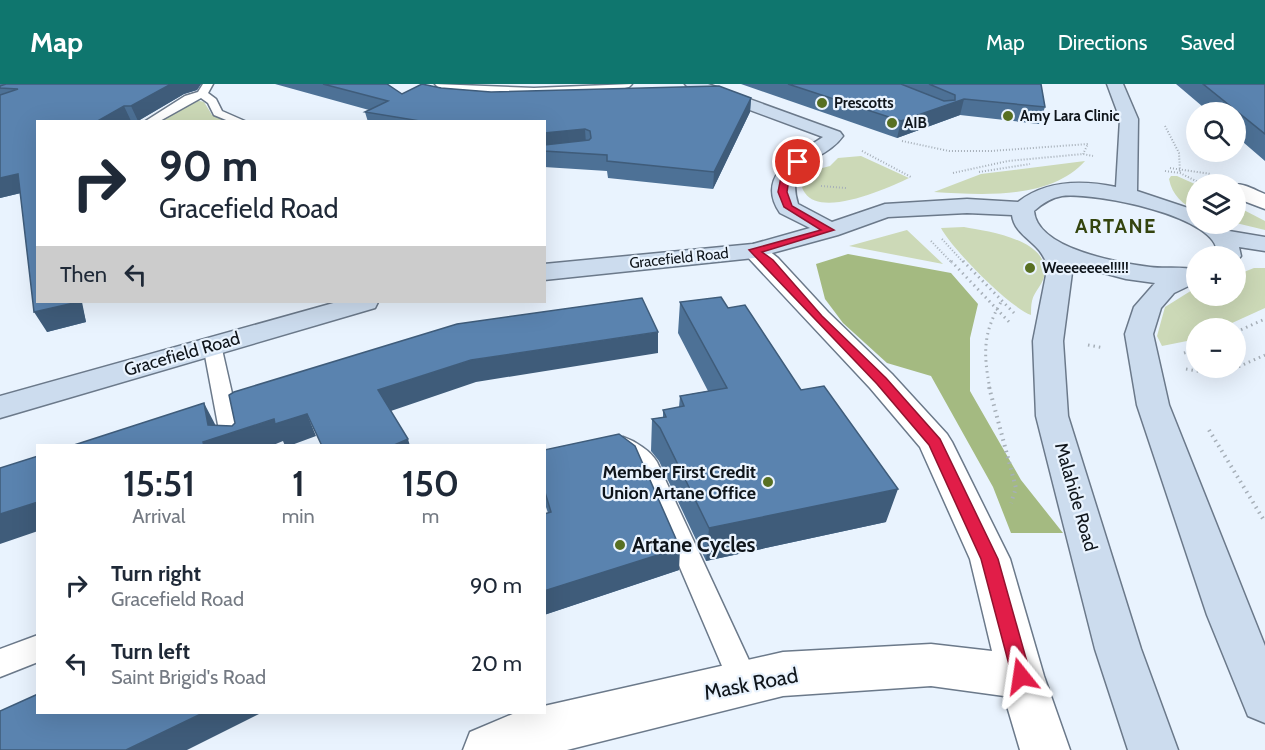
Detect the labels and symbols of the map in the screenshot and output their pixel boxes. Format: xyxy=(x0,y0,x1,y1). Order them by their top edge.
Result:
place label: Prescotts xyxy=(834,94,894,112)
marker: Prescotts xyxy=(815,96,829,110)
place label: Amy Lara Clinic xyxy=(1020,107,1120,125)
marker: Amy Lara Clinic xyxy=(1001,109,1015,123)
place label: AIB xyxy=(904,114,927,132)
marker: AIB xyxy=(885,116,899,130)
pin xyxy=(772,136,823,187)
district label: ARTANE xyxy=(1075,214,1157,238)
street label: Gracefield Road xyxy=(628,244,730,272)
place label: Weeeeeee!!!!! xyxy=(1042,259,1129,277)
marker: Weeeeeee!!!!! xyxy=(1023,261,1037,275)
street label: Gracefield Road xyxy=(121,327,243,381)
street label: Malahide Road xyxy=(1050,440,1102,554)
place label: Member First Credit Union Artane Office xyxy=(602,461,756,504)
marker: Member First Credit Union Artane Office xyxy=(761,475,775,489)
place label: Artane Cycles xyxy=(632,532,755,557)
marker: Artane Cycles xyxy=(613,538,627,552)
position arrow xyxy=(989,644,1053,708)
street label: Mask Road xyxy=(702,662,800,705)

